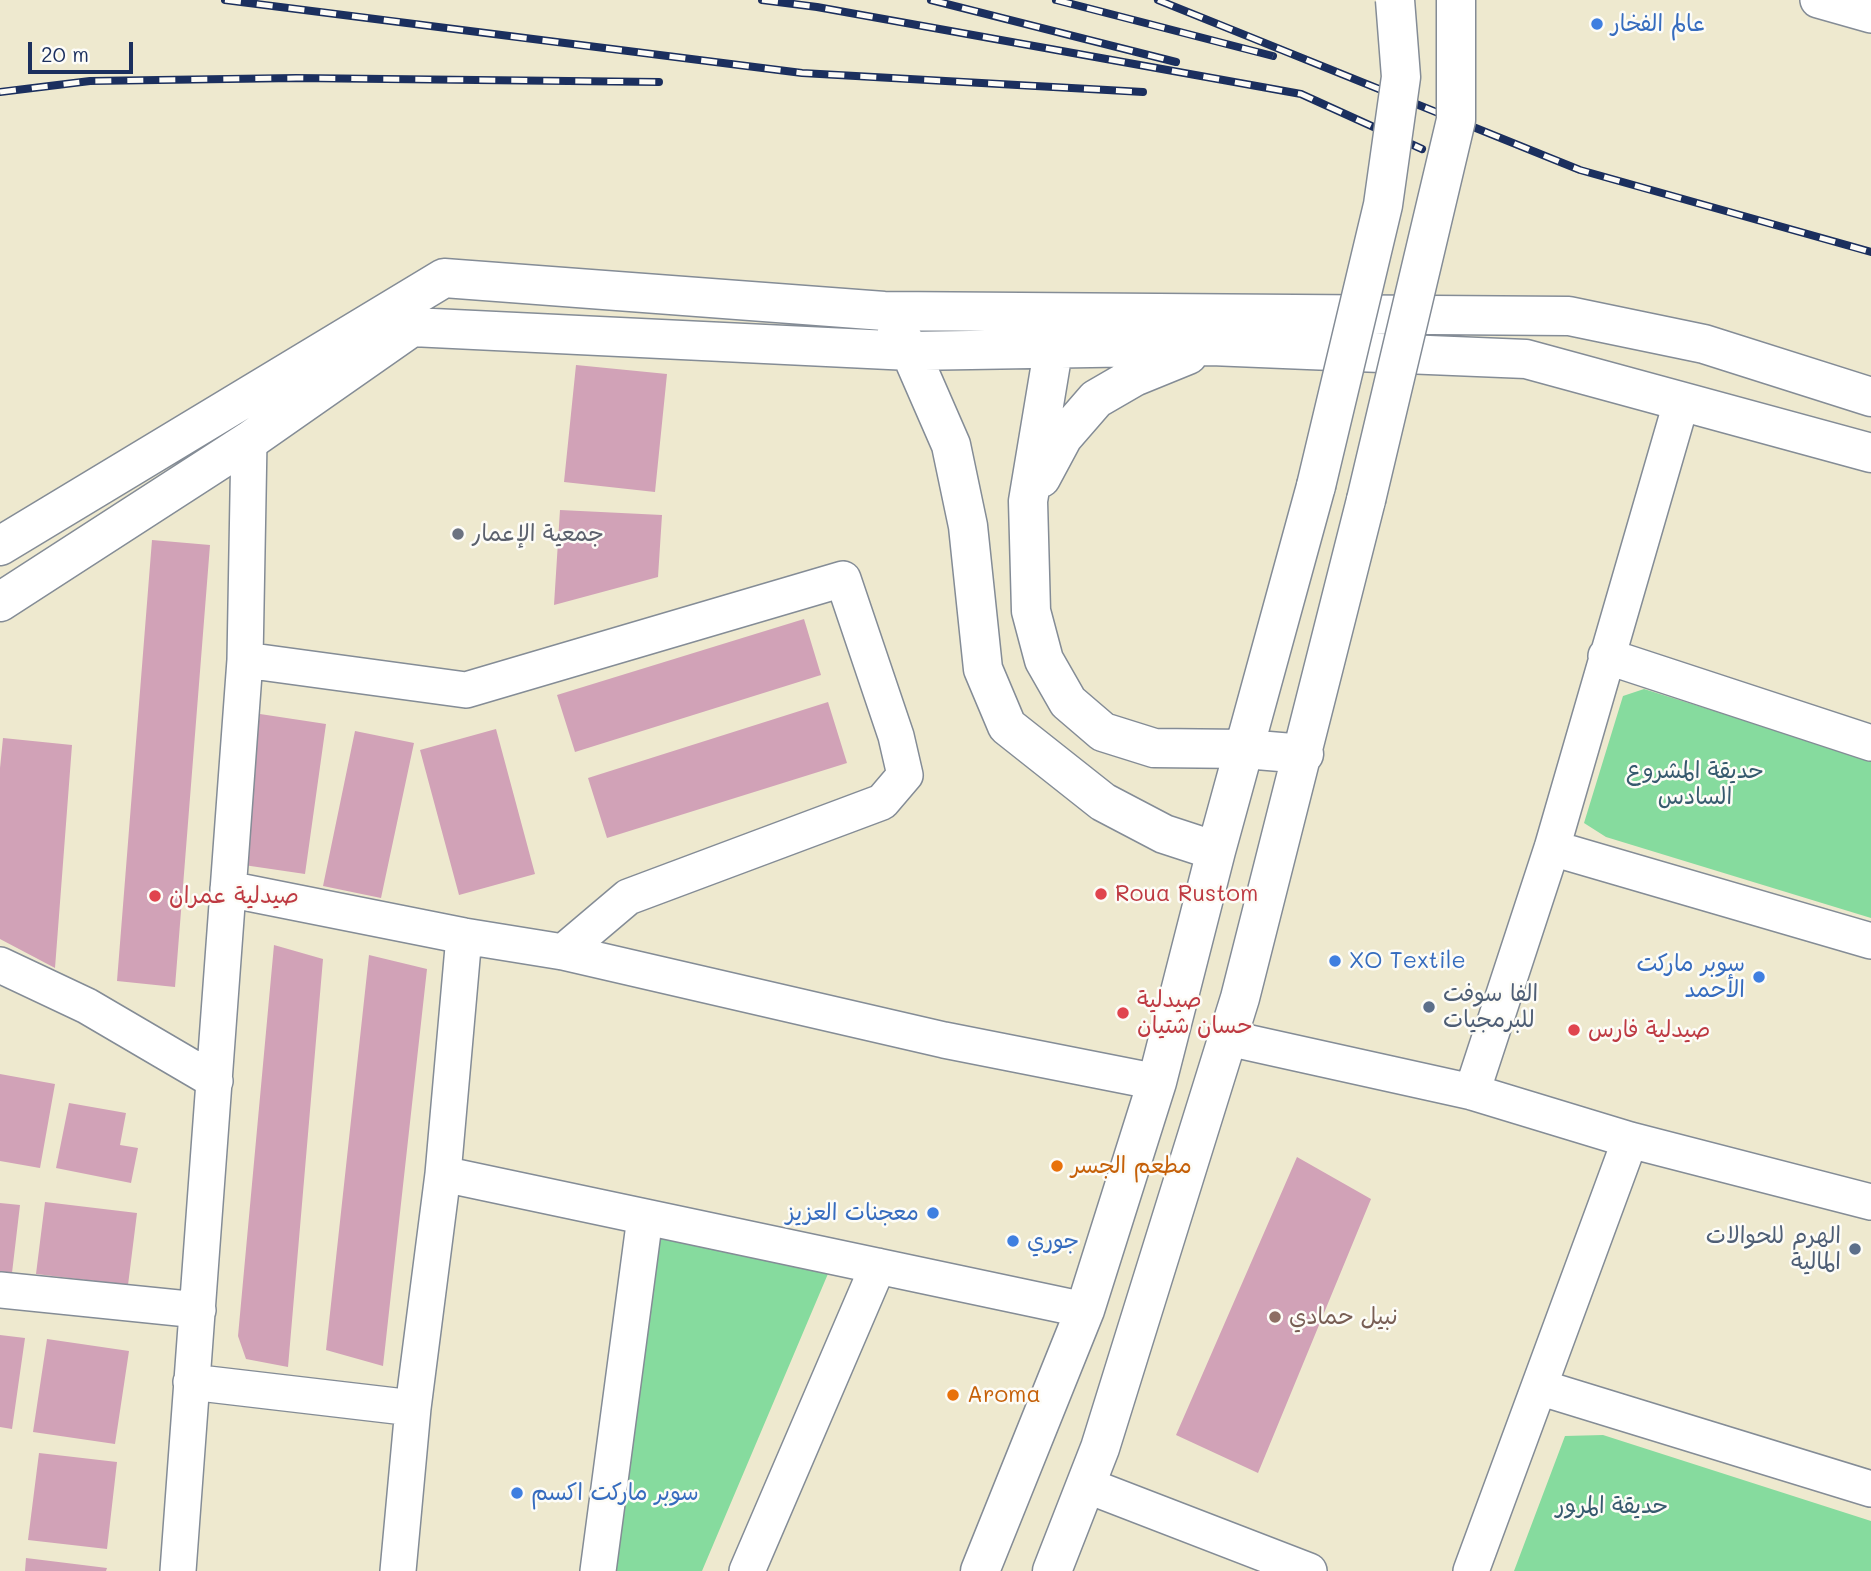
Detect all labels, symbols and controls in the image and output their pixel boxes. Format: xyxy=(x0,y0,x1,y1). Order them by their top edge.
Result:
place label: عالم الفخار xyxy=(1611,10,1705,38)
marker: عالم الفخار xyxy=(1589,16,1605,32)
scale bar xyxy=(32,28,136,72)
text: 20 m xyxy=(41,40,89,67)
place label: جمعية الإعمار xyxy=(472,520,604,548)
marker: جمعية الإعمار xyxy=(450,526,466,542)
park label: حديقة المشروع السادس xyxy=(1626,757,1764,811)
place label: Roua Rustom xyxy=(1115,880,1258,908)
place label: صيدلية عمران xyxy=(169,882,299,910)
marker: Roua Rustom xyxy=(1093,886,1109,902)
marker: صيدلية عمران xyxy=(147,888,163,904)
place label: XO Textile xyxy=(1349,947,1466,975)
place label: سوبر ماركت الأحمد xyxy=(1637,950,1745,1004)
marker: XO Textile xyxy=(1327,953,1343,969)
marker: سوبر ماركت الأحمد xyxy=(1751,969,1767,985)
place label: الفا سوفت للبرمجيات xyxy=(1443,980,1538,1034)
place label: صيدلية حسان شتيان xyxy=(1137,986,1252,1040)
marker: الفا سوفت للبرمجيات xyxy=(1421,999,1437,1015)
marker: صيدلية حسان شتيان xyxy=(1115,1005,1131,1021)
place label: صيدلية فارس xyxy=(1588,1016,1710,1044)
marker: صيدلية فارس xyxy=(1566,1022,1582,1038)
place label: مطعم الجسر xyxy=(1071,1152,1192,1180)
marker: مطعم الجسر xyxy=(1049,1158,1065,1174)
place label: معجنات العزيز xyxy=(786,1199,919,1227)
marker: معجنات العزيز xyxy=(925,1205,941,1221)
place label: الهرم للحوالات المالية xyxy=(1706,1222,1841,1276)
place label: جوري xyxy=(1027,1227,1079,1255)
marker: جوري xyxy=(1005,1233,1021,1249)
marker: الهرم للحوالات المالية xyxy=(1847,1241,1863,1257)
place label: نبيل حمادي xyxy=(1289,1303,1398,1331)
marker: نبيل حمادي xyxy=(1267,1309,1283,1325)
place label: Aroma xyxy=(967,1381,1041,1409)
marker: Aroma xyxy=(945,1387,961,1403)
place label: سوبر ماركت اكسم xyxy=(531,1479,699,1507)
marker: سوبر ماركت اكسم xyxy=(509,1485,525,1501)
park label: حديقة المرور xyxy=(1556,1492,1668,1520)

